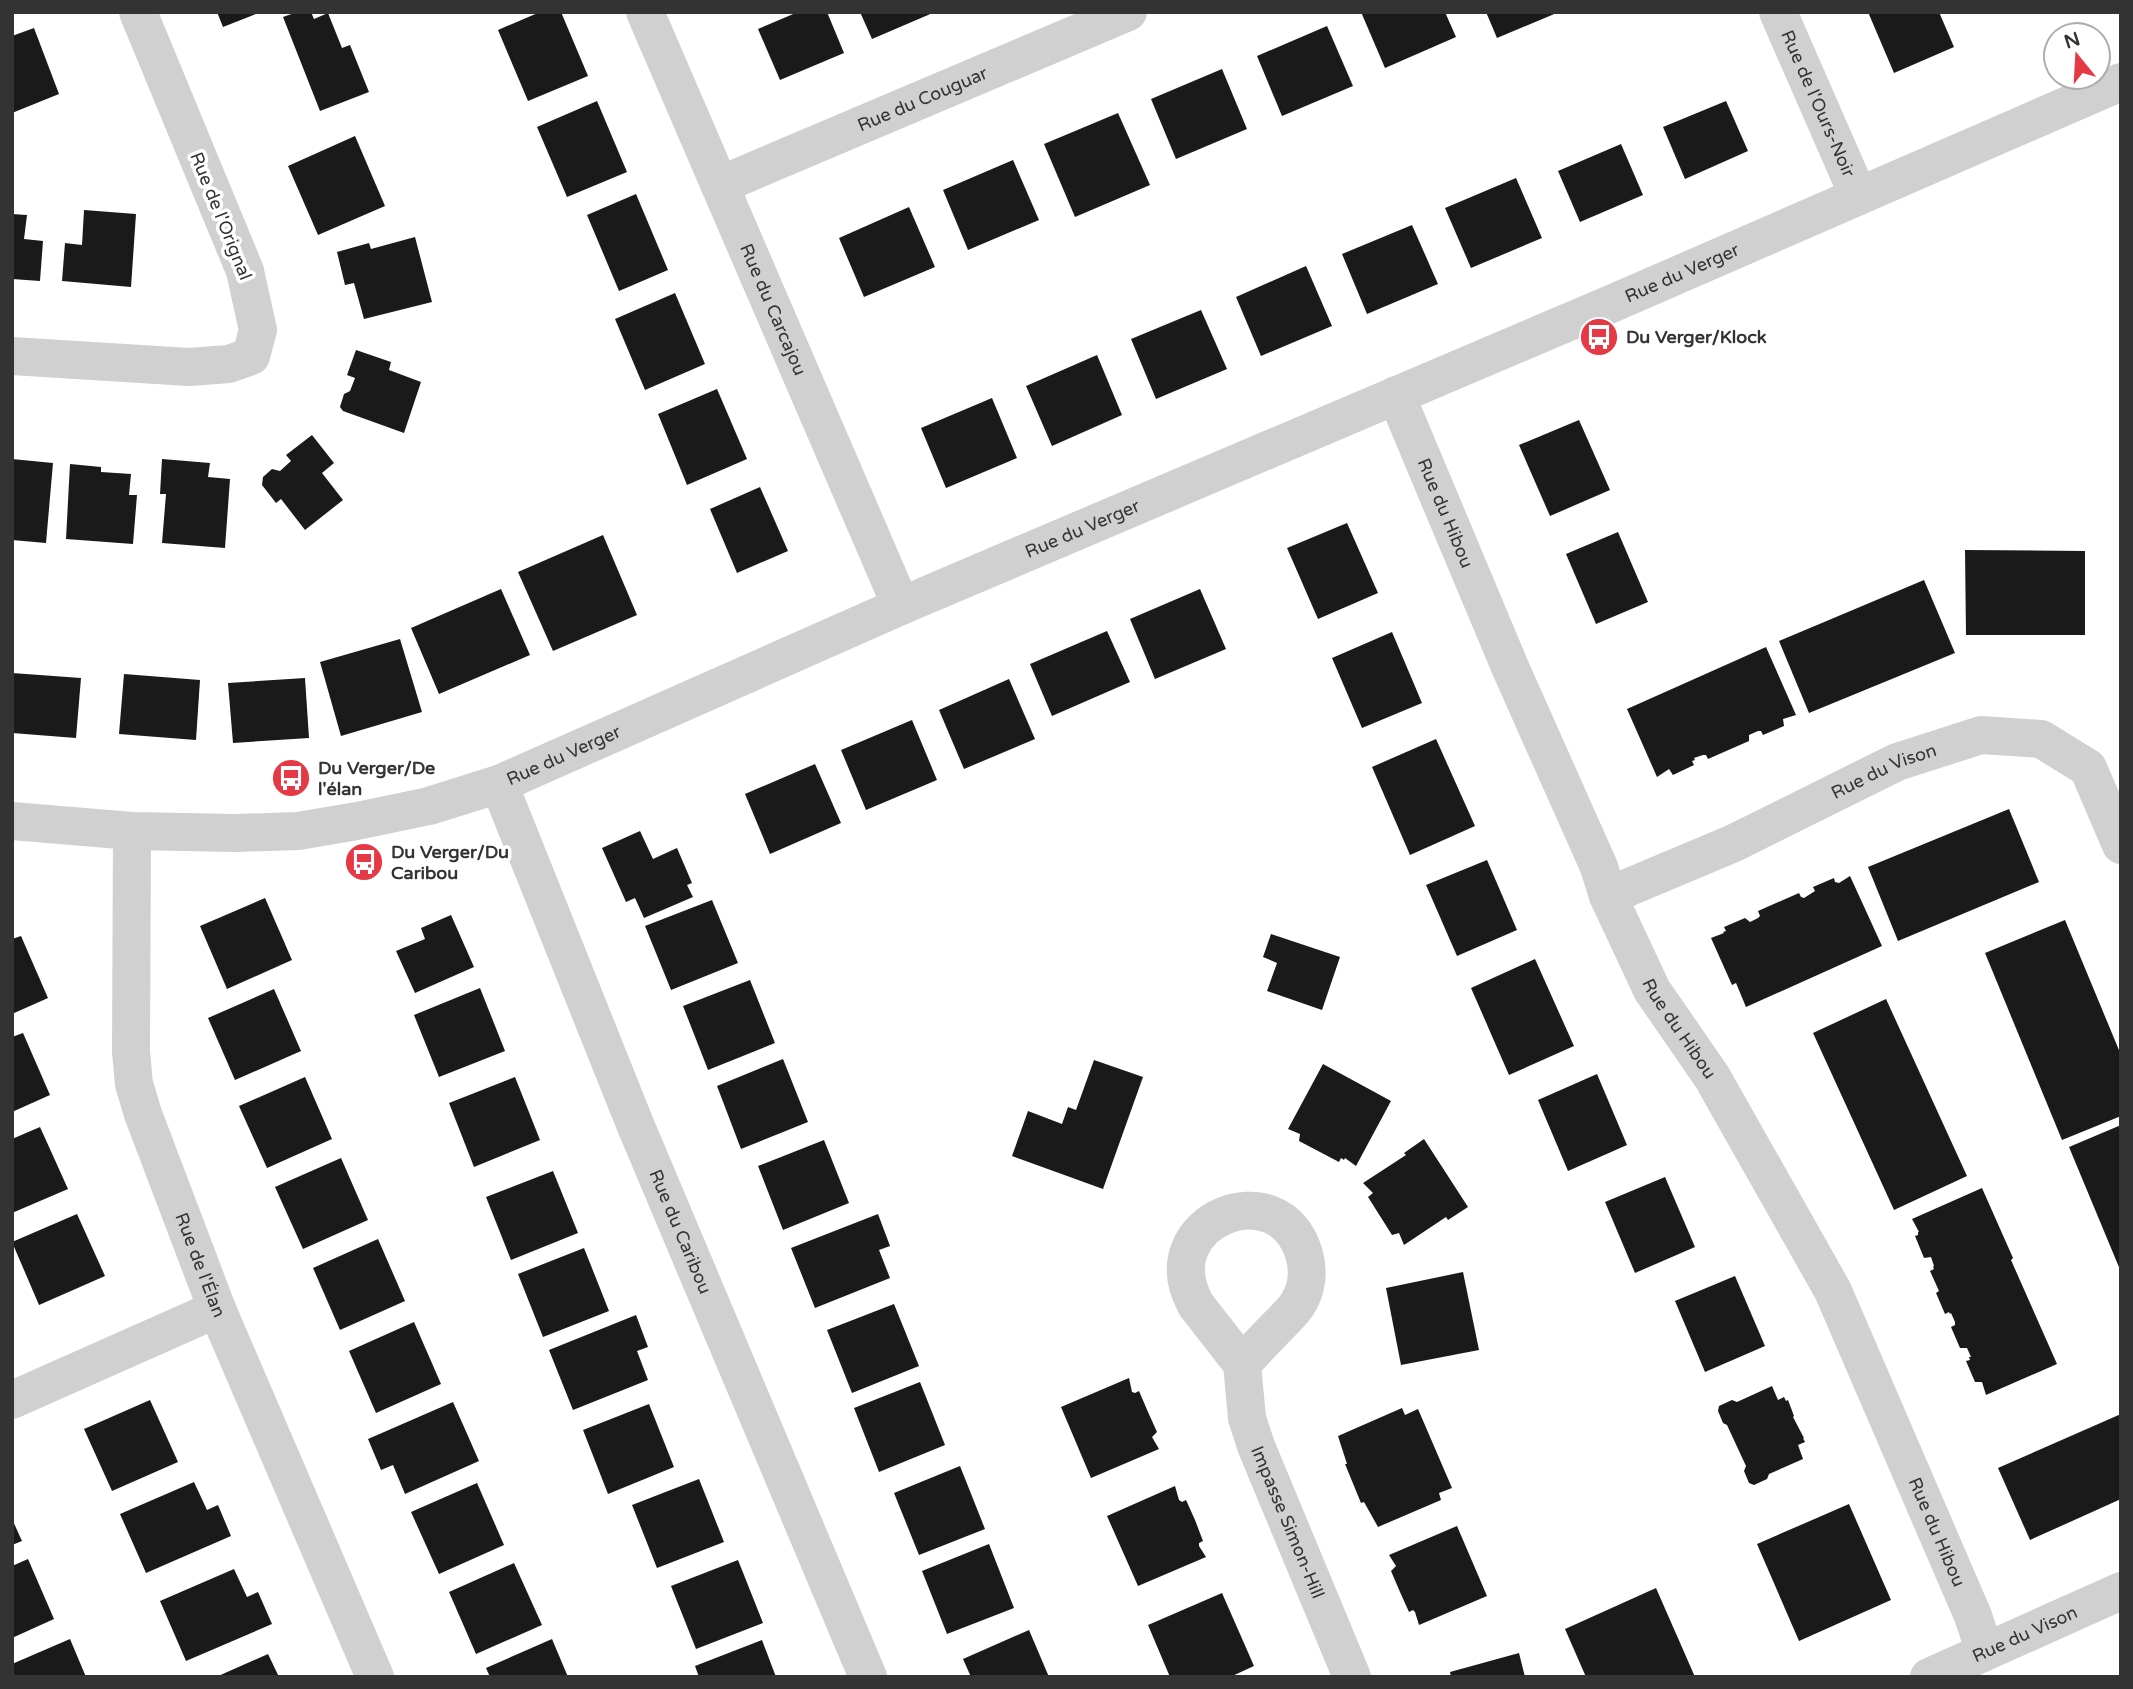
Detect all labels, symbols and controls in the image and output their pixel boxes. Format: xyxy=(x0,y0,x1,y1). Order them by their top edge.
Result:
north arrow xyxy=(2042,21,2112,91)
street label: Rue de l'Ours-Noir xyxy=(1776,27,1860,181)
text: N xyxy=(2061,28,2083,54)
street label: Rue du Couguar xyxy=(854,62,991,136)
street label: Rue de l'Orignal xyxy=(185,149,257,283)
street label: Rue du Verger xyxy=(1622,238,1743,308)
street label: Rue du Carcajou xyxy=(735,240,811,379)
bus stop icon: Du Verger/Klock xyxy=(1578,316,1620,358)
place label: Du Verger/Klock xyxy=(1626,326,1767,348)
street label: Rue du Hibou xyxy=(1413,455,1478,571)
street label: Rue du Verger xyxy=(1022,495,1143,563)
street label: Rue du Verger xyxy=(503,720,624,790)
street label: Rue du Vison xyxy=(1827,739,1939,804)
bus stop icon: Du Verger/De l'élan xyxy=(270,757,312,799)
place label: Du Verger/De l'élan xyxy=(318,757,435,800)
bus stop icon: Du Verger/Du Caribou xyxy=(343,841,385,883)
place label: Du Verger/Du Caribou xyxy=(391,841,509,884)
street label: Rue du Hibou xyxy=(1637,975,1721,1083)
street label: Rue du Caribou xyxy=(644,1166,716,1297)
street label: Rue de l'Élan xyxy=(170,1209,230,1321)
street label: Impasse Simon-Hill xyxy=(1246,1443,1329,1602)
street label: Rue du Hibou xyxy=(1904,1474,1970,1590)
street label: Rue du Vison xyxy=(1969,1601,2081,1667)

